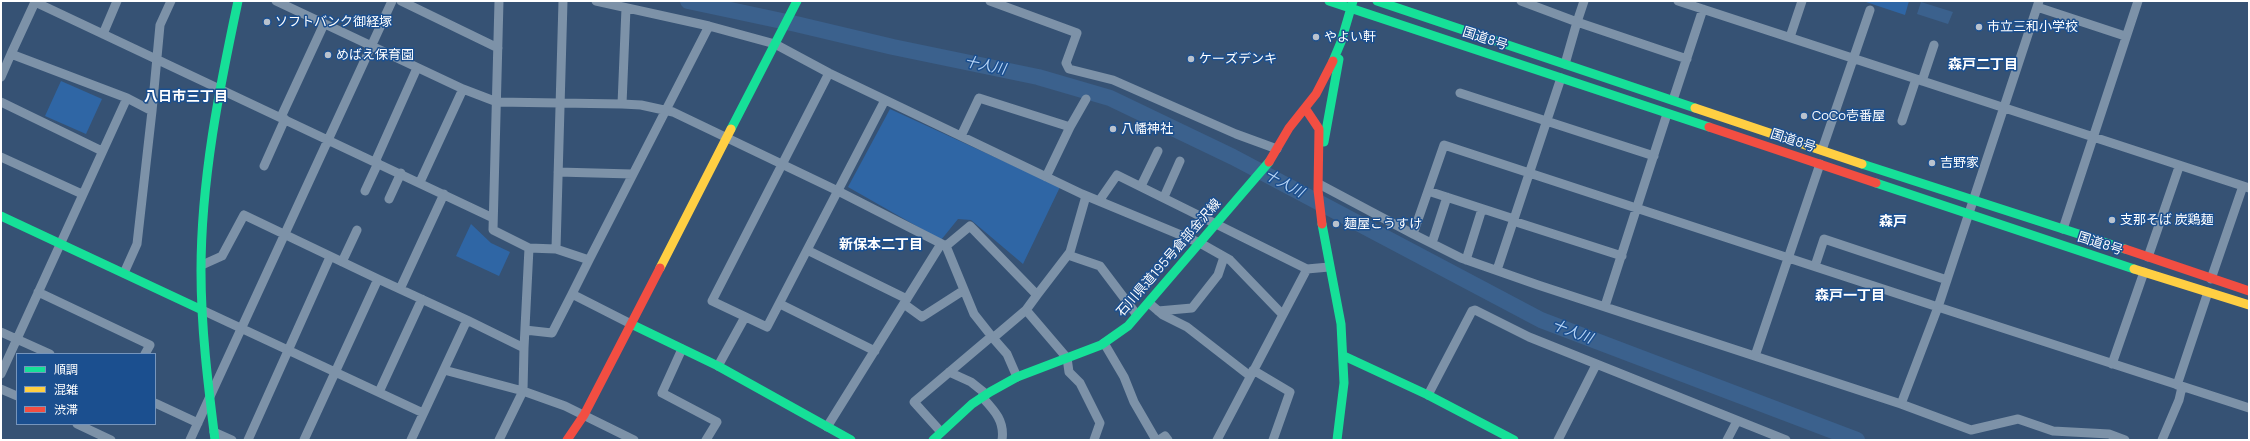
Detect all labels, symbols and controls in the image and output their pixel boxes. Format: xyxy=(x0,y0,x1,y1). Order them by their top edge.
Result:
place label: ソフトバンク御経塚 xyxy=(275,14,392,30)
marker: ソフトバンク御経塚 xyxy=(262,17,272,27)
place label: 市立三和小学校 xyxy=(1987,19,2078,35)
marker: 市立三和小学校 xyxy=(1974,22,1984,32)
street label: 国道8号 xyxy=(1460,24,1510,54)
place label: やよい軒 xyxy=(1324,29,1376,45)
marker: やよい軒 xyxy=(1311,32,1321,42)
place label: めばえ保育園 xyxy=(336,47,414,63)
marker: めばえ保育園 xyxy=(323,50,333,60)
place label: ケーズデンキ xyxy=(1199,51,1277,67)
water label: 十人川 xyxy=(963,54,1007,78)
marker: ケーズデンキ xyxy=(1186,54,1196,64)
district label: 森戸二丁目 xyxy=(1948,57,2018,73)
district label: 八日市三丁目 xyxy=(144,89,228,105)
place label: CoCo壱番屋 xyxy=(1812,108,1885,124)
marker: CoCo壱番屋 xyxy=(1799,111,1809,121)
place label: 八幡神社 xyxy=(1121,121,1173,137)
marker: 八幡神社 xyxy=(1108,124,1118,134)
street label: 国道8号 xyxy=(1768,126,1818,156)
place label: 吉野家 xyxy=(1940,155,1979,171)
marker: 吉野家 xyxy=(1927,158,1937,168)
water label: 十人川 xyxy=(1262,167,1306,201)
street label: 石川県道195号倉部金沢線 xyxy=(1114,196,1224,320)
place label: 支那そば 炭鶏麺 xyxy=(2120,212,2214,228)
district label: 森戸 xyxy=(1879,214,1907,230)
marker: 支那そば 炭鶏麺 xyxy=(2107,215,2117,225)
place label: 麺屋こうすけ xyxy=(1344,216,1422,232)
marker: 麺屋こうすけ xyxy=(1331,219,1341,229)
street label: 国道8号 xyxy=(2075,229,2125,259)
district label: 新保本二丁目 xyxy=(839,237,923,253)
district label: 森戸一丁目 xyxy=(1815,288,1885,304)
water label: 十人川 xyxy=(1549,317,1595,347)
legend xyxy=(16,353,156,425)
text: 順調 xyxy=(54,361,78,378)
text: 混雑 xyxy=(54,381,78,398)
text: 渋滞 xyxy=(54,401,78,418)

